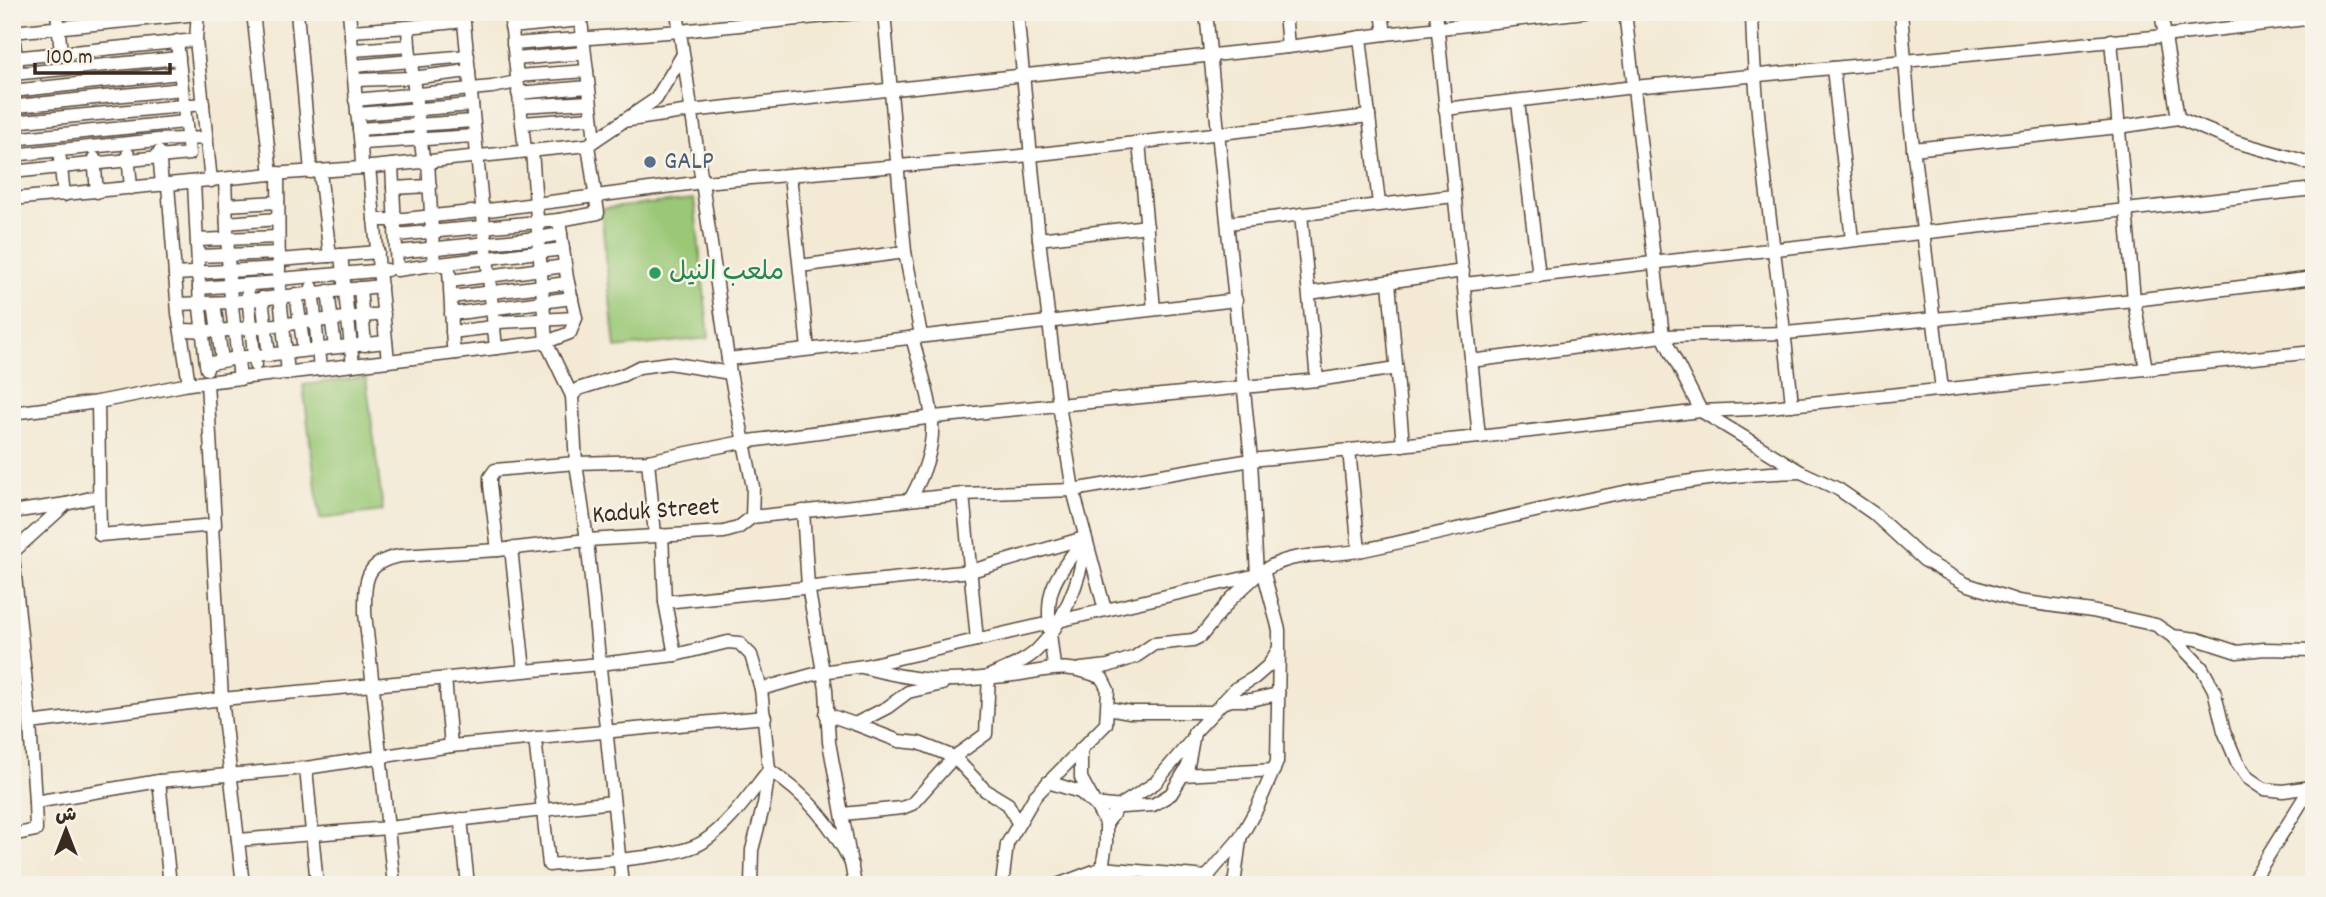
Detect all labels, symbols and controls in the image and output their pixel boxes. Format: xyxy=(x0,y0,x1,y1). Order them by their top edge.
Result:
scale bar xyxy=(35,32,170,76)
text: 100 m xyxy=(46,44,93,74)
place label: GALP xyxy=(664,144,714,181)
marker: GALP xyxy=(642,154,658,170)
place label: ملعب النيل xyxy=(669,255,784,292)
marker: ملعب النيل xyxy=(647,265,663,281)
street label: Kaduk Street xyxy=(591,489,721,535)
north arrow xyxy=(32,796,102,866)
text: ش xyxy=(56,803,77,830)

